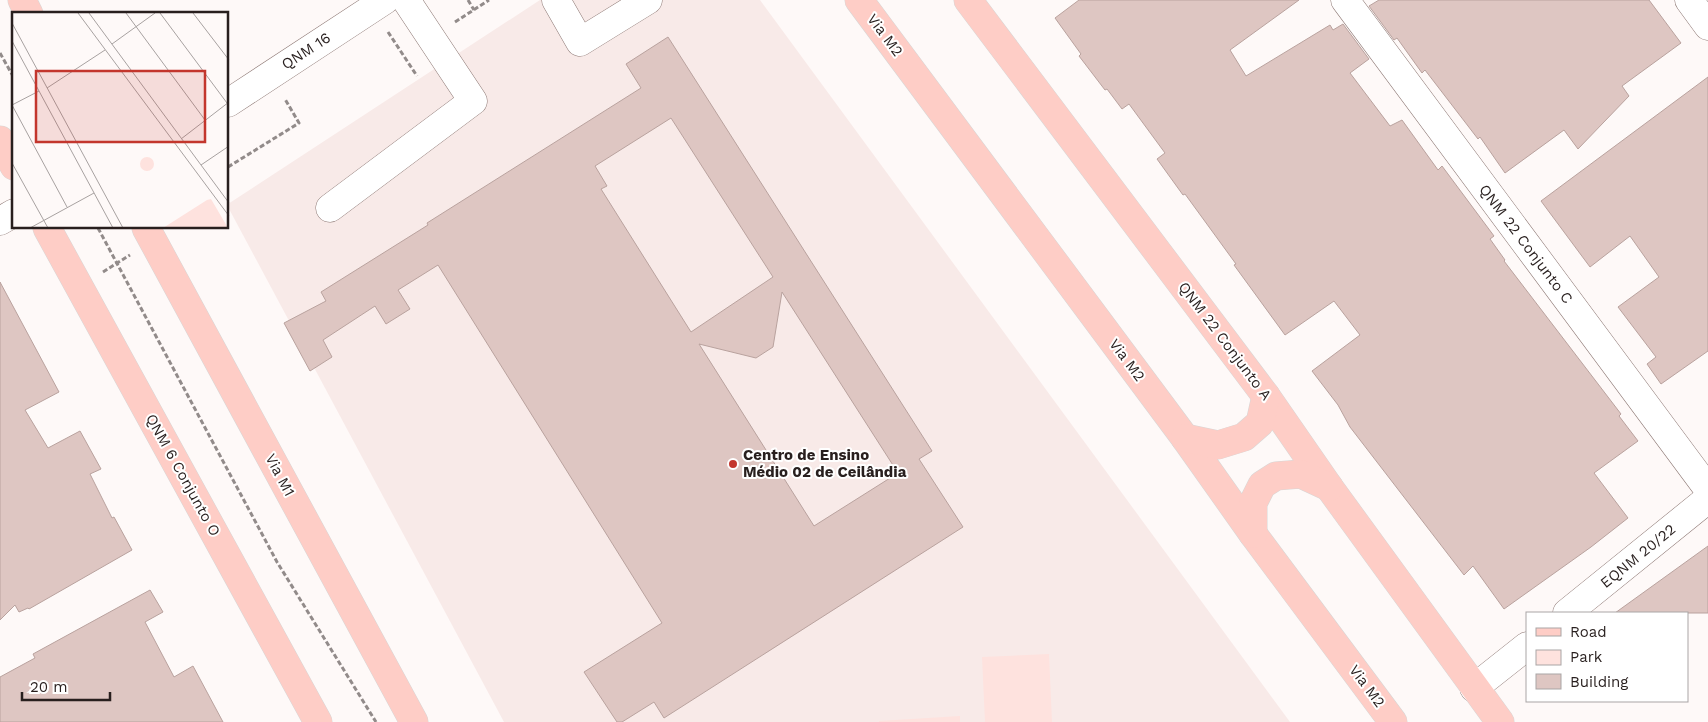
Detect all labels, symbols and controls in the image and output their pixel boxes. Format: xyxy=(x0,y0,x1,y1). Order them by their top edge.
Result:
street label: Via M2 xyxy=(863,10,907,60)
inset map xyxy=(12,12,229,229)
street label: QNM 16 xyxy=(278,29,334,73)
street label: QNM 22 Conjunto C xyxy=(1475,181,1577,307)
street label: QNM 22 Conjunto A xyxy=(1175,278,1275,404)
street label: Via M2 xyxy=(1105,335,1149,385)
street label: QNM 6 Conjunto O xyxy=(142,411,224,539)
place label: Centro de Ensino Médio 02 de Ceilândia xyxy=(743,446,907,481)
street label: Via M1 xyxy=(261,451,299,499)
marker: Centro de Ensino Médio 02 de Ceilândia xyxy=(727,458,739,470)
street label: EQNM 20/22 xyxy=(1597,520,1679,592)
legend xyxy=(1526,612,1688,702)
text: Road xyxy=(1570,623,1607,641)
text: Park xyxy=(1570,648,1603,666)
street label: Via M2 xyxy=(1345,661,1389,711)
scale bar xyxy=(22,670,110,702)
text: Building xyxy=(1570,673,1628,691)
text: 20 m xyxy=(30,678,68,696)

